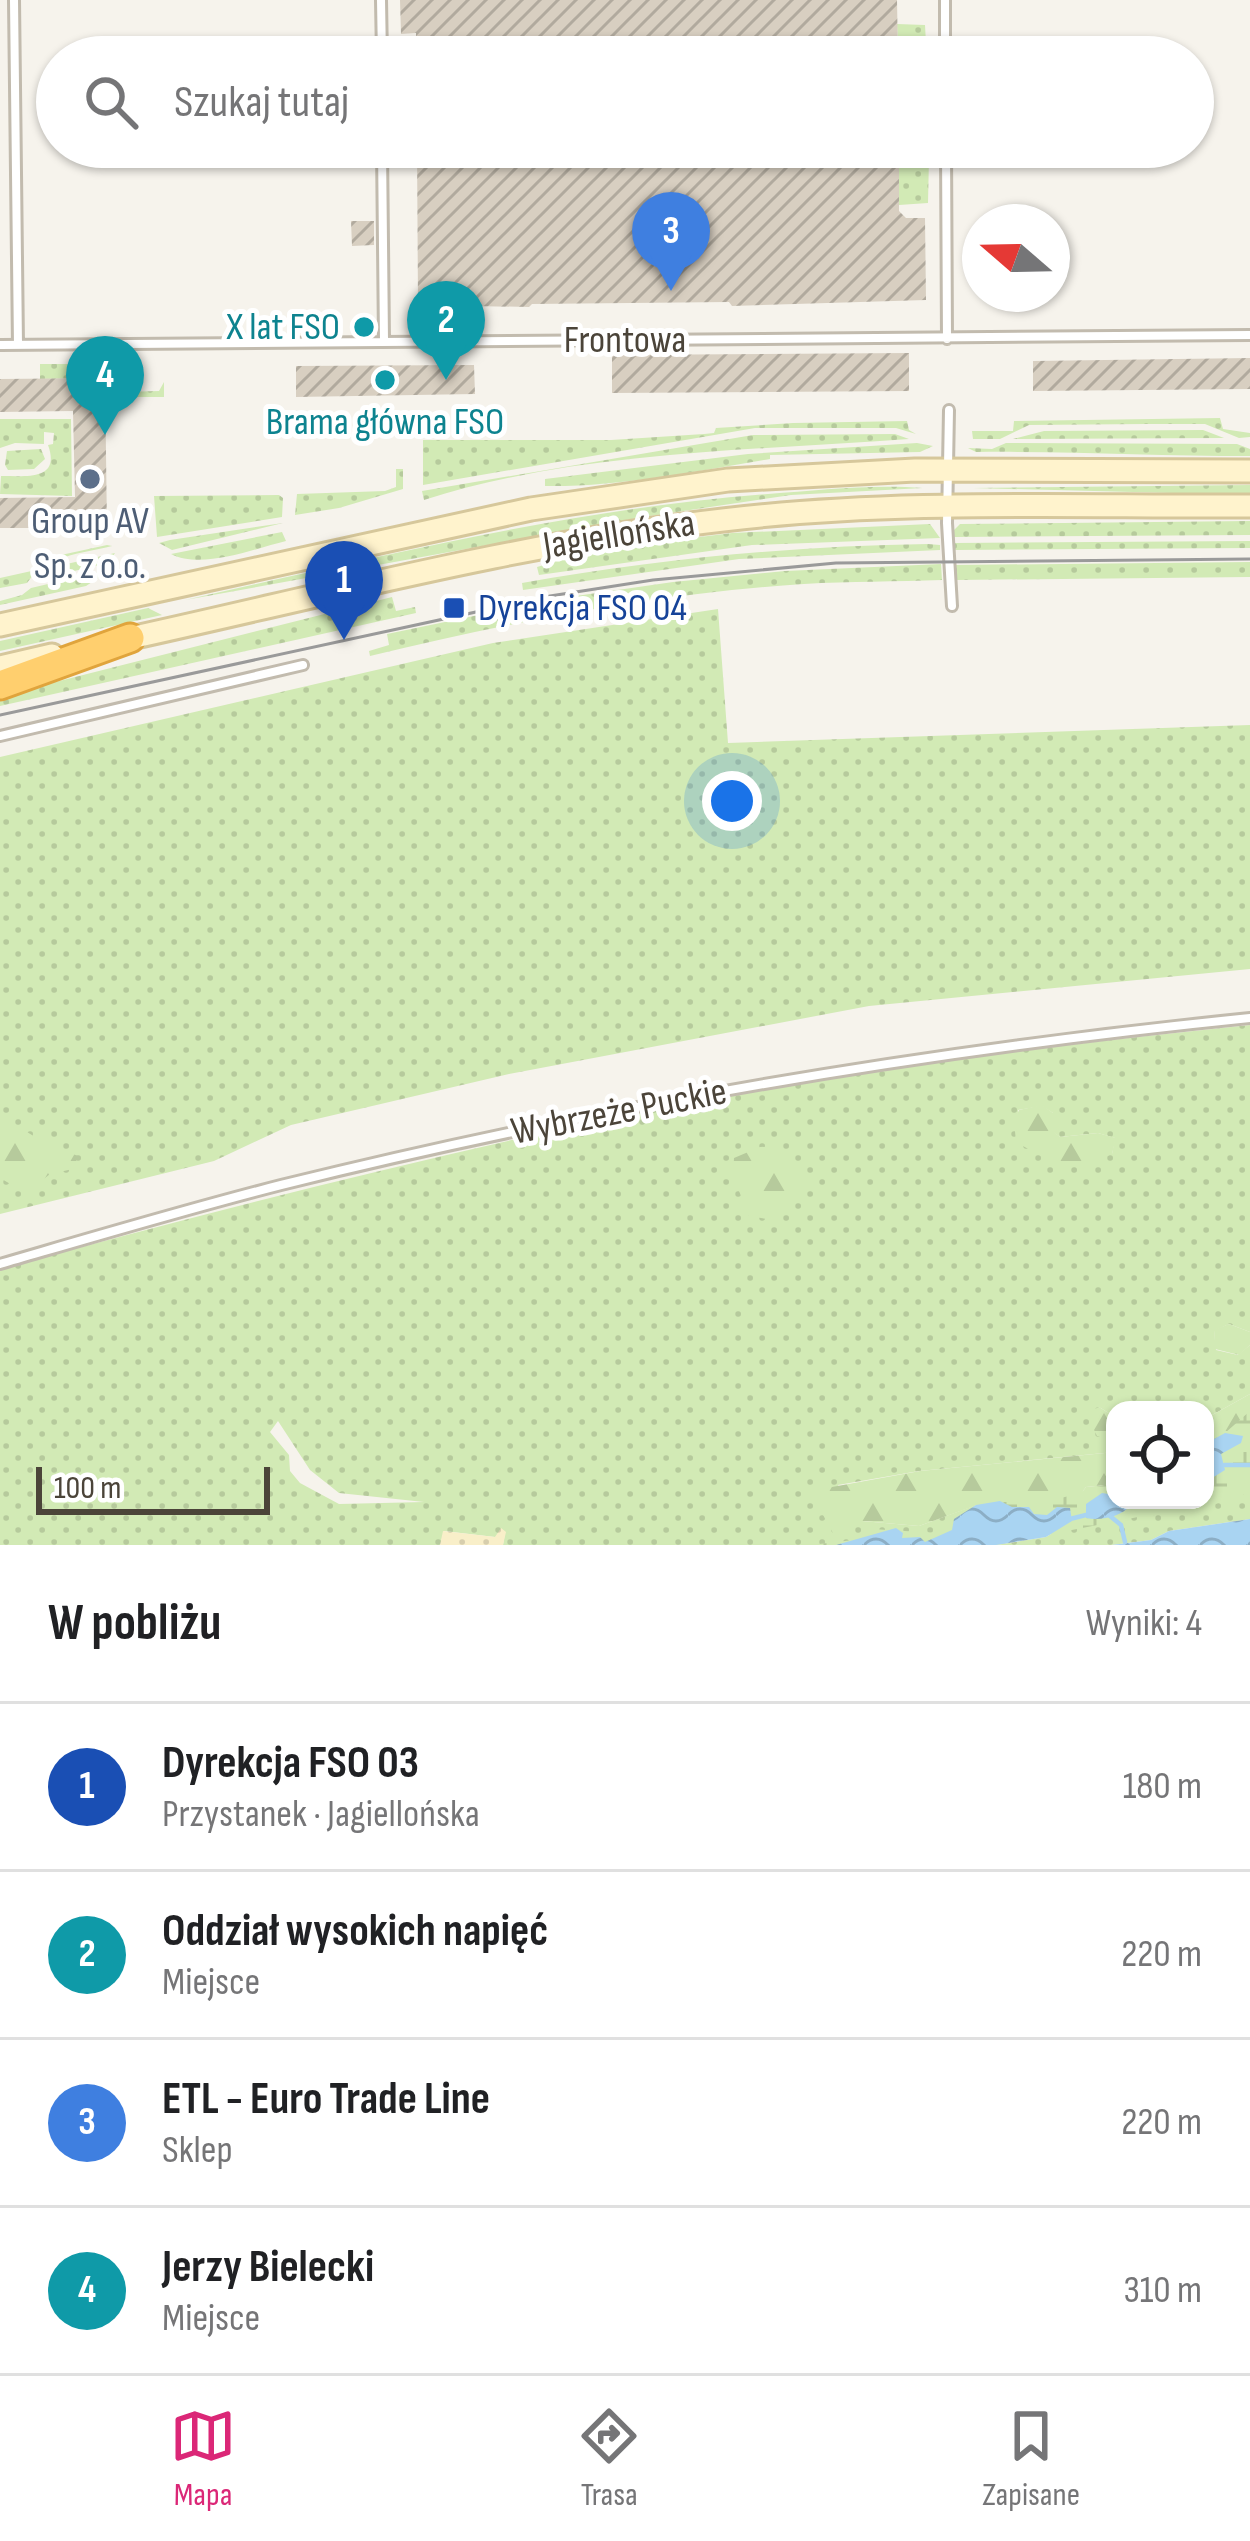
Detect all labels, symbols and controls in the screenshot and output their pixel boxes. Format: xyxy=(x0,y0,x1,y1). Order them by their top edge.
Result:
search box xyxy=(36,36,1214,168)
icon: search xyxy=(78,69,144,135)
text: Szukaj tutaj xyxy=(174,75,349,130)
pin: 3 xyxy=(632,192,710,291)
north arrow xyxy=(962,204,1070,312)
pin: 2 xyxy=(407,281,485,380)
place label: X lat FSO xyxy=(226,304,340,351)
marker: X lat FSO xyxy=(351,314,377,340)
street label: Frontowa xyxy=(564,317,686,364)
pin: 4 xyxy=(66,336,144,435)
marker: Brama główna FSO xyxy=(372,367,398,393)
place label: Brama główna FSO xyxy=(266,399,504,446)
marker: Group AV Sp. z o.o. xyxy=(77,466,103,492)
place label: Group AV Sp. z o.o. xyxy=(31,498,149,590)
street label: Jagiellońska xyxy=(539,500,698,570)
pin: 1 xyxy=(305,541,383,640)
place label: Dyrekcja FSO 04 xyxy=(478,585,687,632)
marker: Dyrekcja FSO 04 xyxy=(441,595,467,621)
your location xyxy=(702,771,762,831)
street label: Wybrzeże Puckie xyxy=(507,1068,731,1156)
map controls xyxy=(1106,1401,1214,1509)
button: locate xyxy=(1106,1401,1214,1509)
scale bar xyxy=(36,1461,270,1514)
text: 100 m xyxy=(54,1468,121,1508)
text: W pobliżu xyxy=(48,1593,221,1654)
text: Wyniki: 4 xyxy=(1086,1600,1202,1647)
text: Dyrekcja FSO 03 xyxy=(162,1736,419,1791)
text: 1 xyxy=(79,1763,95,1810)
text: 180 m xyxy=(1123,1763,1202,1810)
text: Przystanek · Jagiellońska xyxy=(162,1791,480,1838)
text: Oddział wysokich napięć xyxy=(162,1904,548,1959)
text: 2 xyxy=(78,1931,96,1978)
text: 220 m xyxy=(1121,1931,1202,1978)
text: Miejsce xyxy=(162,1959,260,2006)
text: ETL - Euro Trade Line xyxy=(162,2072,490,2127)
text: 3 xyxy=(78,2099,96,2146)
text: 220 m xyxy=(1121,2099,1202,2146)
text: Sklep xyxy=(162,2127,233,2174)
text: Jerzy Bielecki xyxy=(162,2240,374,2295)
text: 4 xyxy=(78,2267,96,2314)
text: 310 m xyxy=(1123,2267,1202,2314)
text: Miejsce xyxy=(162,2295,260,2342)
tab: Mapa xyxy=(170,2403,236,2515)
tab: Trasa xyxy=(576,2403,642,2515)
tab: Zapisane xyxy=(982,2403,1080,2515)

